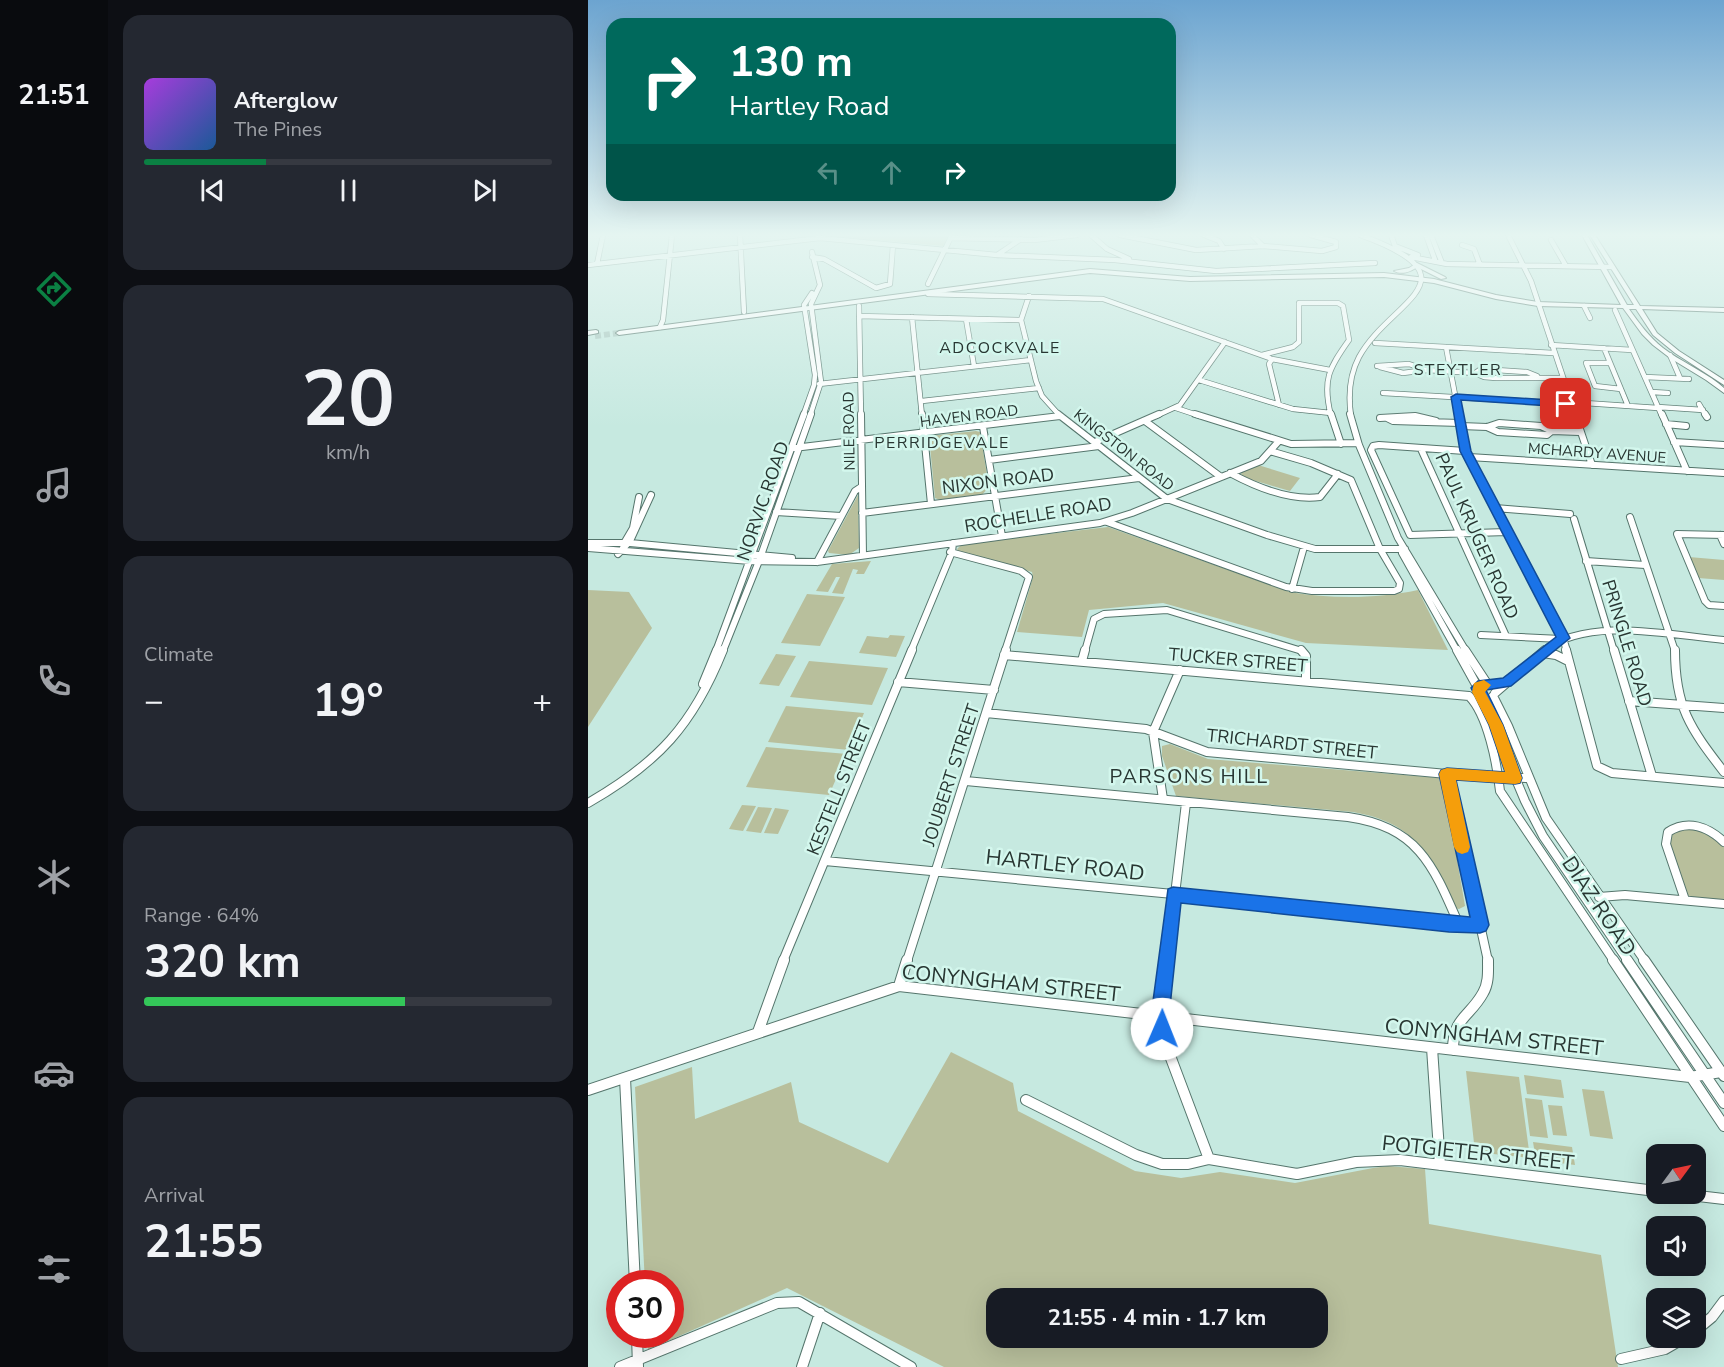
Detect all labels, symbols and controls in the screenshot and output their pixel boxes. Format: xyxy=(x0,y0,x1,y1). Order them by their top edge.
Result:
text: 130 m xyxy=(729,34,853,91)
icon: right xyxy=(630,42,708,120)
text: 21:51 xyxy=(18,77,90,114)
text: Afterglow xyxy=(234,86,338,116)
text: Hartley Road xyxy=(729,88,889,125)
text: The Pines xyxy=(234,116,322,143)
icon: left xyxy=(812,156,845,189)
icon: ahead xyxy=(875,156,908,189)
icon: right xyxy=(938,156,971,189)
icon: previous xyxy=(196,174,229,207)
icon: pause xyxy=(332,174,365,207)
icon: next xyxy=(468,174,501,207)
icon: directions xyxy=(33,268,75,310)
district label: ADCOCKVALE xyxy=(939,337,1061,359)
text: 20 xyxy=(301,346,395,453)
district label: STEYTLER xyxy=(1414,359,1502,381)
pin xyxy=(1540,378,1591,429)
icon: arrive xyxy=(1549,387,1582,420)
street label: NILE ROAD xyxy=(838,391,860,471)
street label: HAVEN ROAD xyxy=(919,400,1019,432)
street label: KINGSTON ROAD xyxy=(1070,404,1178,496)
district label: PERRIDGEVALE xyxy=(874,432,1010,454)
street label: NORVIC ROAD xyxy=(731,438,795,564)
street label: MCHARDY AVENUE xyxy=(1527,438,1667,468)
text: km/h xyxy=(326,439,370,466)
street label: PAUL KRUGER ROAD xyxy=(1430,449,1524,623)
street label: NIXON ROAD xyxy=(940,462,1056,500)
icon: music xyxy=(33,464,75,506)
street label: ROCHELLE ROAD xyxy=(963,492,1113,538)
street label: PRINGLE ROAD xyxy=(1596,577,1658,709)
text: Climate xyxy=(144,641,213,668)
street label: TUCKER STREET xyxy=(1167,642,1309,678)
icon: phone xyxy=(33,660,75,702)
text: 19° xyxy=(312,671,384,732)
text: − xyxy=(144,679,164,724)
text: + xyxy=(532,679,552,724)
street label: JOUBERT STREET xyxy=(916,701,985,850)
street label: KESTELL STREET xyxy=(801,717,877,859)
street label: TRICHARDT STREET xyxy=(1205,723,1379,765)
district label: PARSONS HILL xyxy=(1109,763,1269,790)
street label: HARTLEY ROAD xyxy=(984,843,1146,887)
street label: DIAZ ROAD xyxy=(1555,851,1643,961)
icon: climate xyxy=(33,856,75,898)
text: Range · 64% xyxy=(144,902,259,929)
text: 320 km xyxy=(144,932,301,993)
street label: CONYNGHAM STREET xyxy=(900,958,1122,1008)
position arrow xyxy=(1130,997,1194,1061)
street label: CONYNGHAM STREET xyxy=(1383,1012,1605,1062)
icon: car xyxy=(33,1052,75,1094)
street label: POTGIETER STREET xyxy=(1381,1129,1576,1177)
north arrow xyxy=(1646,1144,1706,1204)
map controls xyxy=(1646,1144,1706,1348)
text: Arrival xyxy=(144,1182,204,1209)
text: 21:55 xyxy=(144,1212,263,1273)
button: sound xyxy=(1646,1216,1706,1276)
icon: filters xyxy=(33,1248,75,1290)
speed limit sign: 30 xyxy=(606,1270,684,1348)
button: layers xyxy=(1646,1288,1706,1348)
text: 21:55 · 4 min · 1.7 km xyxy=(1048,1303,1266,1333)

